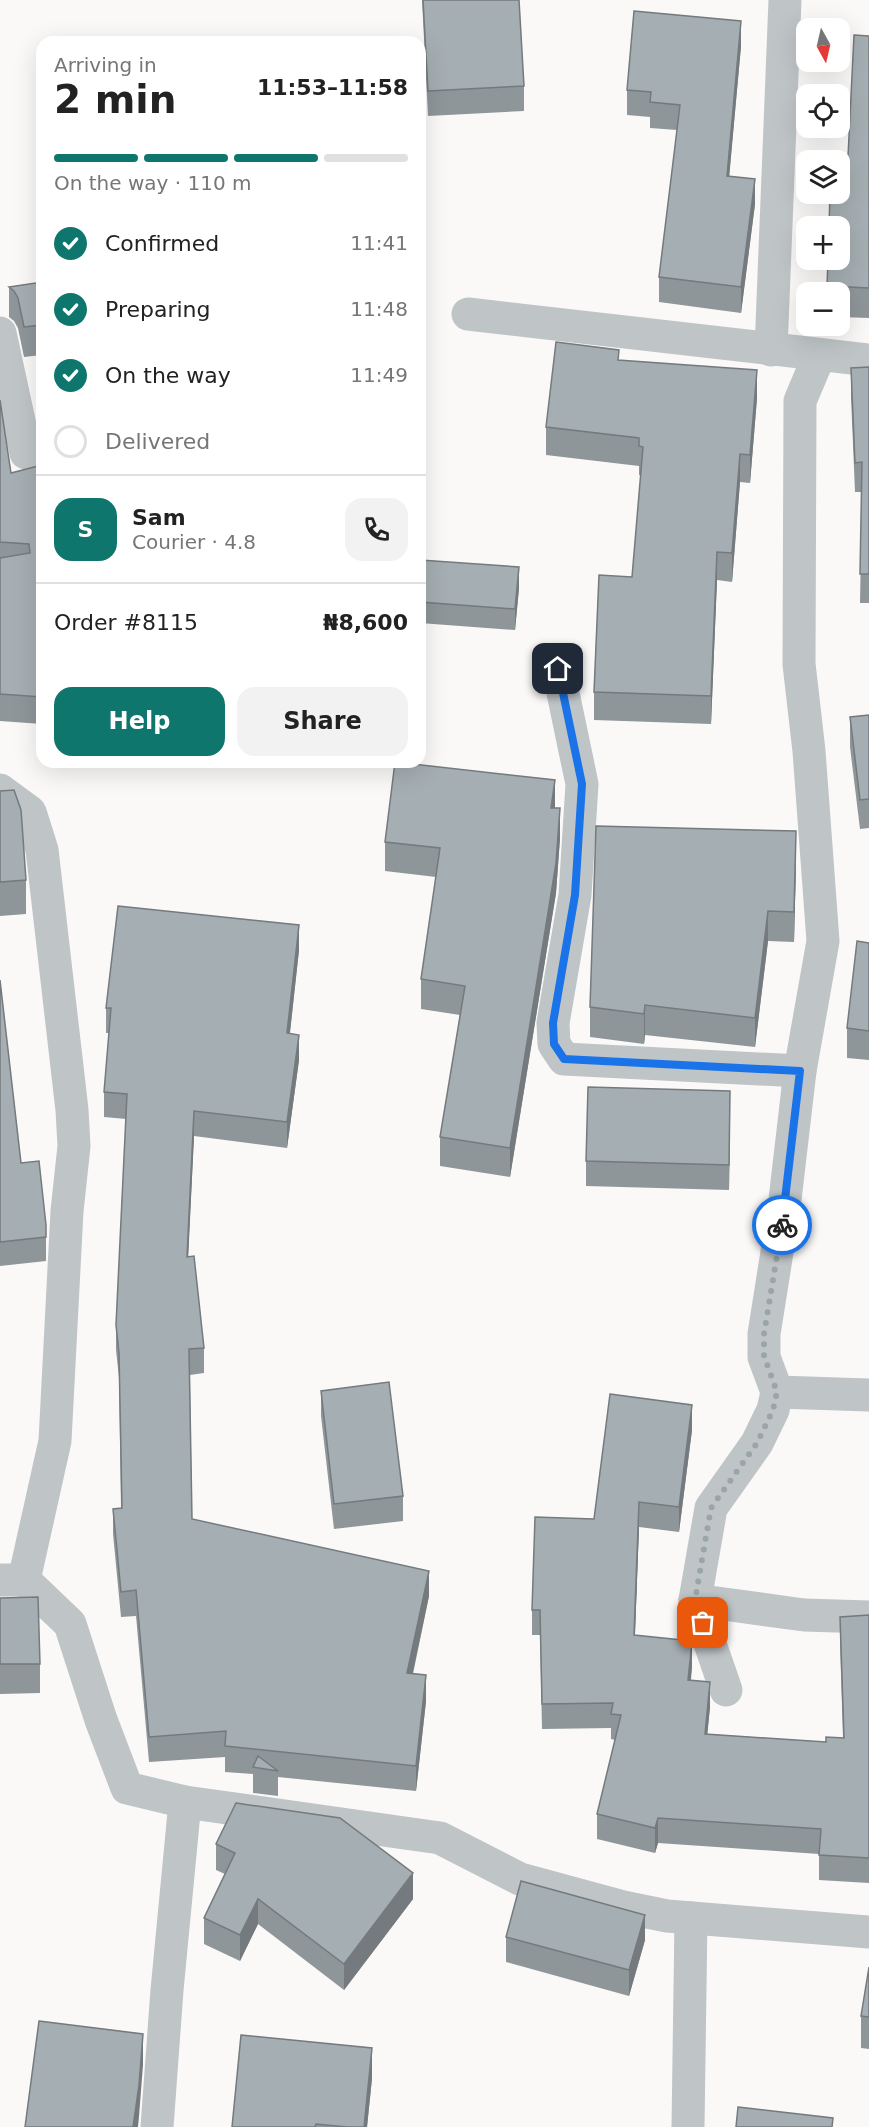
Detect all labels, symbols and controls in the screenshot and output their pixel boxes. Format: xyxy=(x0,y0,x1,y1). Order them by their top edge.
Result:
north arrow xyxy=(796,18,850,72)
map controls xyxy=(796,18,850,336)
text: Arriving in xyxy=(54,53,157,77)
text: 11:53–11:58 xyxy=(257,75,408,100)
text: 2 min xyxy=(54,77,176,122)
button: locate xyxy=(796,84,850,138)
button: layers xyxy=(796,150,850,204)
text: On the way · 110 m xyxy=(54,171,252,195)
button: + xyxy=(796,216,850,270)
icon: check xyxy=(54,227,87,260)
text: Confirmed xyxy=(105,231,219,256)
text: 11:41 xyxy=(350,231,408,255)
button: − xyxy=(796,282,850,336)
icon: check xyxy=(54,293,87,326)
text: Preparing xyxy=(105,297,211,322)
text: 11:48 xyxy=(350,297,408,321)
icon: check xyxy=(54,359,87,392)
text: On the way xyxy=(105,363,231,388)
text: 11:49 xyxy=(350,363,408,387)
text: Delivered xyxy=(105,429,210,454)
button: phone xyxy=(345,498,408,561)
text: Sam xyxy=(132,505,186,530)
text: S xyxy=(78,517,93,542)
text: Courier · 4.8 xyxy=(132,530,256,554)
text: Order #8115 xyxy=(54,610,198,635)
text: ₦8,600 xyxy=(323,610,408,635)
pin xyxy=(532,643,583,694)
icon: home xyxy=(541,652,574,685)
button: Help xyxy=(54,687,225,756)
button: Share xyxy=(237,687,408,756)
courier xyxy=(752,1195,812,1255)
icon: bike xyxy=(766,1209,799,1242)
pin xyxy=(677,1597,728,1648)
icon: bag xyxy=(686,1606,719,1639)

